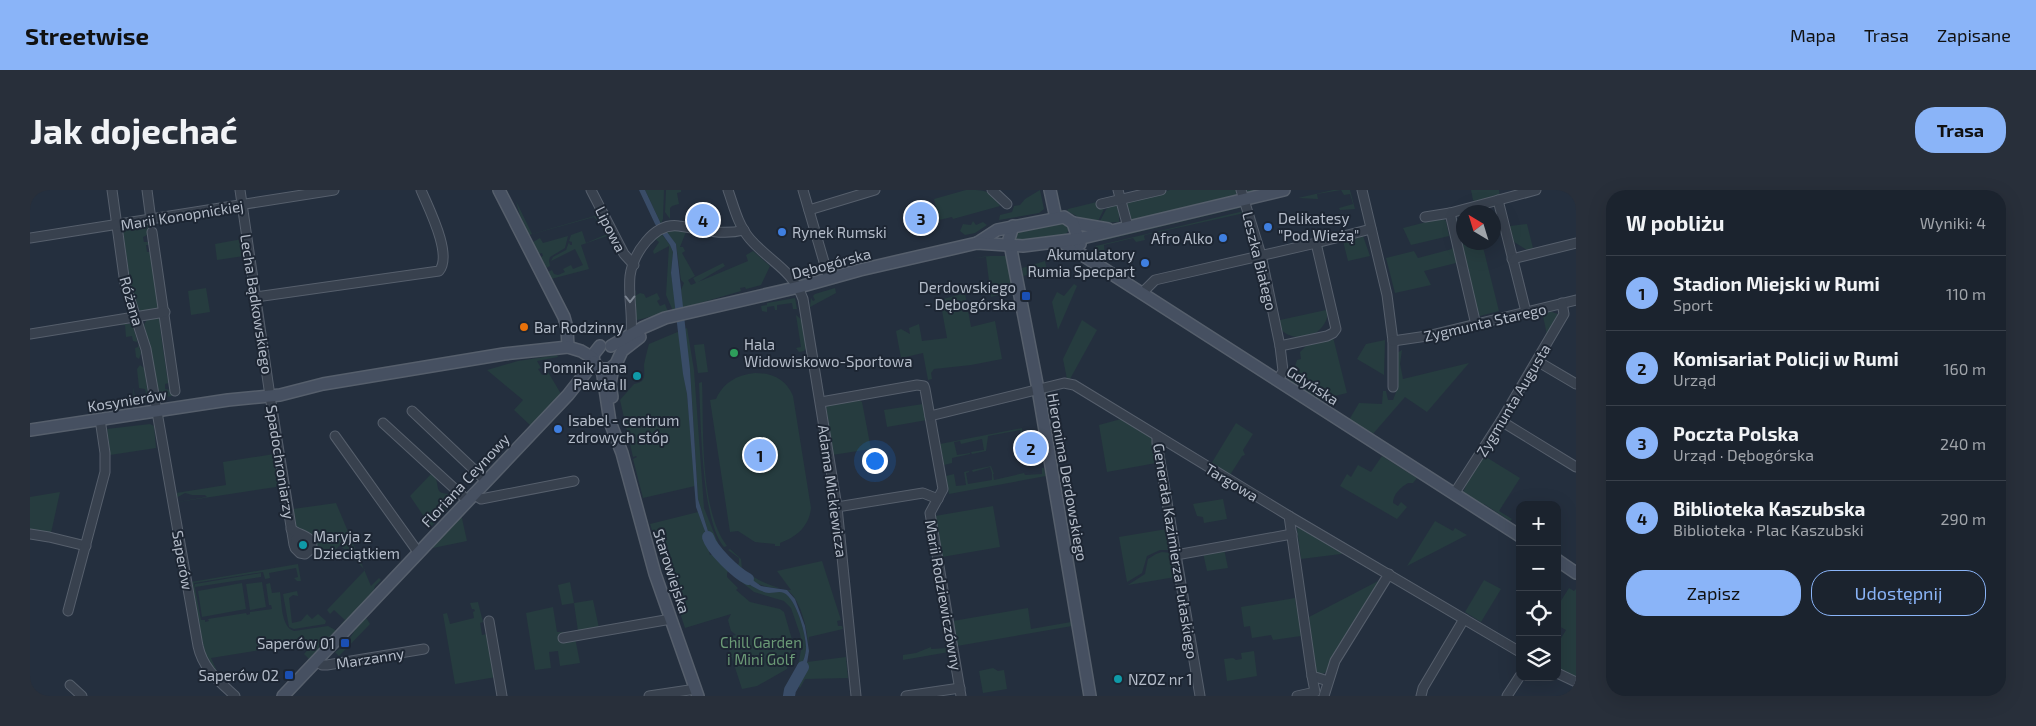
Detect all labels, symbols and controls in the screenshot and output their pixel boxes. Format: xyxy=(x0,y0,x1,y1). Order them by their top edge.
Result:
text: Streetwise xyxy=(25,21,149,50)
text: Mapa xyxy=(1790,24,1836,46)
text: Trasa xyxy=(1864,24,1909,46)
text: Zapisane xyxy=(1937,24,2011,46)
button: Trasa xyxy=(1915,107,2006,153)
text: Jak dojechać xyxy=(30,109,238,151)
street label: Marii Konopnickiej xyxy=(119,196,245,235)
pin: 3 xyxy=(905,199,937,237)
pin: 4 xyxy=(687,201,719,239)
street label: Lipowa xyxy=(592,203,630,255)
north arrow xyxy=(1456,205,1501,250)
place label: Delikatesy "Pod Wieżą" xyxy=(1278,209,1359,244)
street label: Leszka Białego xyxy=(1239,210,1281,312)
text: W pobliżu xyxy=(1626,210,1725,235)
text: Wyniki: 4 xyxy=(1920,213,1986,232)
marker: Delikatesy "Pod Wieżą" xyxy=(1262,221,1274,233)
place label: Rynek Rumski xyxy=(792,223,887,241)
marker: Rynek Rumski xyxy=(776,226,788,238)
place label: Afro Alko xyxy=(1151,229,1213,247)
marker: Afro Alko xyxy=(1217,232,1229,244)
street label: Lecha Bądkowskiego xyxy=(237,233,277,375)
street label: Dębogórska xyxy=(789,244,873,282)
place label: Akumulatory Rumia Specpart xyxy=(1028,245,1135,280)
marker: Akumulatory Rumia Specpart xyxy=(1139,257,1151,269)
text: Stadion Miejski w Rumi xyxy=(1673,272,1880,295)
street label: Różana xyxy=(116,274,148,328)
place label: Derdowskiego - Dębogórska xyxy=(919,278,1016,313)
text: 1 xyxy=(1639,284,1645,303)
text: 110 m xyxy=(1946,284,1986,303)
marker: Derdowskiego - Dębogórska xyxy=(1020,290,1032,302)
text: Sport xyxy=(1673,295,1713,314)
one-way arrow xyxy=(625,296,635,303)
street label: Zygmunta Starego xyxy=(1422,299,1548,345)
place label: Bar Rodzinny xyxy=(534,318,624,336)
marker: Bar Rodzinny xyxy=(518,321,530,333)
place label: Hala Widowiskowo-Sportowa xyxy=(744,335,912,370)
street label: Zygmunta Augusta xyxy=(1472,340,1554,460)
marker: Hala Widowiskowo-Sportowa xyxy=(728,347,740,359)
text: Komisariat Policji w Rumi xyxy=(1673,347,1899,370)
place label: Pomnik Jana Pawła II xyxy=(543,358,627,393)
text: 2 xyxy=(1637,359,1647,378)
text: 160 m xyxy=(1943,359,1986,378)
street label: Gdyńska xyxy=(1284,362,1342,408)
marker: Pomnik Jana Pawła II xyxy=(631,370,643,382)
text: Urząd xyxy=(1673,370,1716,389)
street label: Kosynierów xyxy=(86,385,168,415)
street label: Hieronima Derdowskiego xyxy=(1044,391,1092,563)
street label: Spadochroniarzy xyxy=(263,404,299,520)
place label: Isabel - centrum zdrowych stóp xyxy=(568,411,679,446)
text: Poczta Polska xyxy=(1673,422,1799,445)
marker: Isabel - centrum zdrowych stóp xyxy=(552,423,564,435)
street label: Adama Mickiewicza xyxy=(815,423,851,559)
street label: Floriana Ceynowy xyxy=(417,429,513,530)
pin: 2 xyxy=(1015,429,1047,467)
text: 3 xyxy=(1637,434,1647,453)
text: 240 m xyxy=(1940,434,1986,453)
pin: 1 xyxy=(744,436,776,474)
street label: Generała Kazimierza Pułaskiego xyxy=(1150,442,1202,660)
text: Urząd · Dębogórska xyxy=(1673,445,1814,464)
your location xyxy=(862,448,888,474)
street label: Targowa xyxy=(1202,459,1262,505)
text: Biblioteka Kaszubska xyxy=(1673,497,1865,520)
map controls xyxy=(1516,501,1561,681)
button: + xyxy=(1516,501,1561,546)
text: 4 xyxy=(1637,509,1647,528)
text: 290 m xyxy=(1941,509,1986,528)
street label: Marii Rodziewiczówny xyxy=(922,518,966,672)
text: Biblioteka · Plac Kaszubski xyxy=(1673,520,1864,539)
street label: Starowiejska xyxy=(649,526,694,616)
place label: Maryja z Dzieciątkiem xyxy=(313,527,400,562)
street label: Saperów xyxy=(169,529,197,591)
marker: Maryja z Dzieciątkiem xyxy=(297,539,309,551)
button: − xyxy=(1516,546,1561,591)
button: Zapisz xyxy=(1626,570,1801,616)
button: Udostępnij xyxy=(1811,570,1986,616)
button: locate xyxy=(1516,591,1561,636)
park label: Chill Garden i Mini Golf xyxy=(720,633,802,668)
place label: Saperów 01 xyxy=(257,634,335,652)
button: layers xyxy=(1516,636,1561,681)
marker: Saperów 01 xyxy=(339,637,351,649)
street label: Marzanny xyxy=(335,644,405,672)
place label: Saperów 02 xyxy=(198,666,279,684)
marker: Saperów 02 xyxy=(283,669,295,681)
place label: NZOZ nr 1 xyxy=(1128,670,1192,688)
marker: NZOZ nr 1 xyxy=(1112,673,1124,685)

